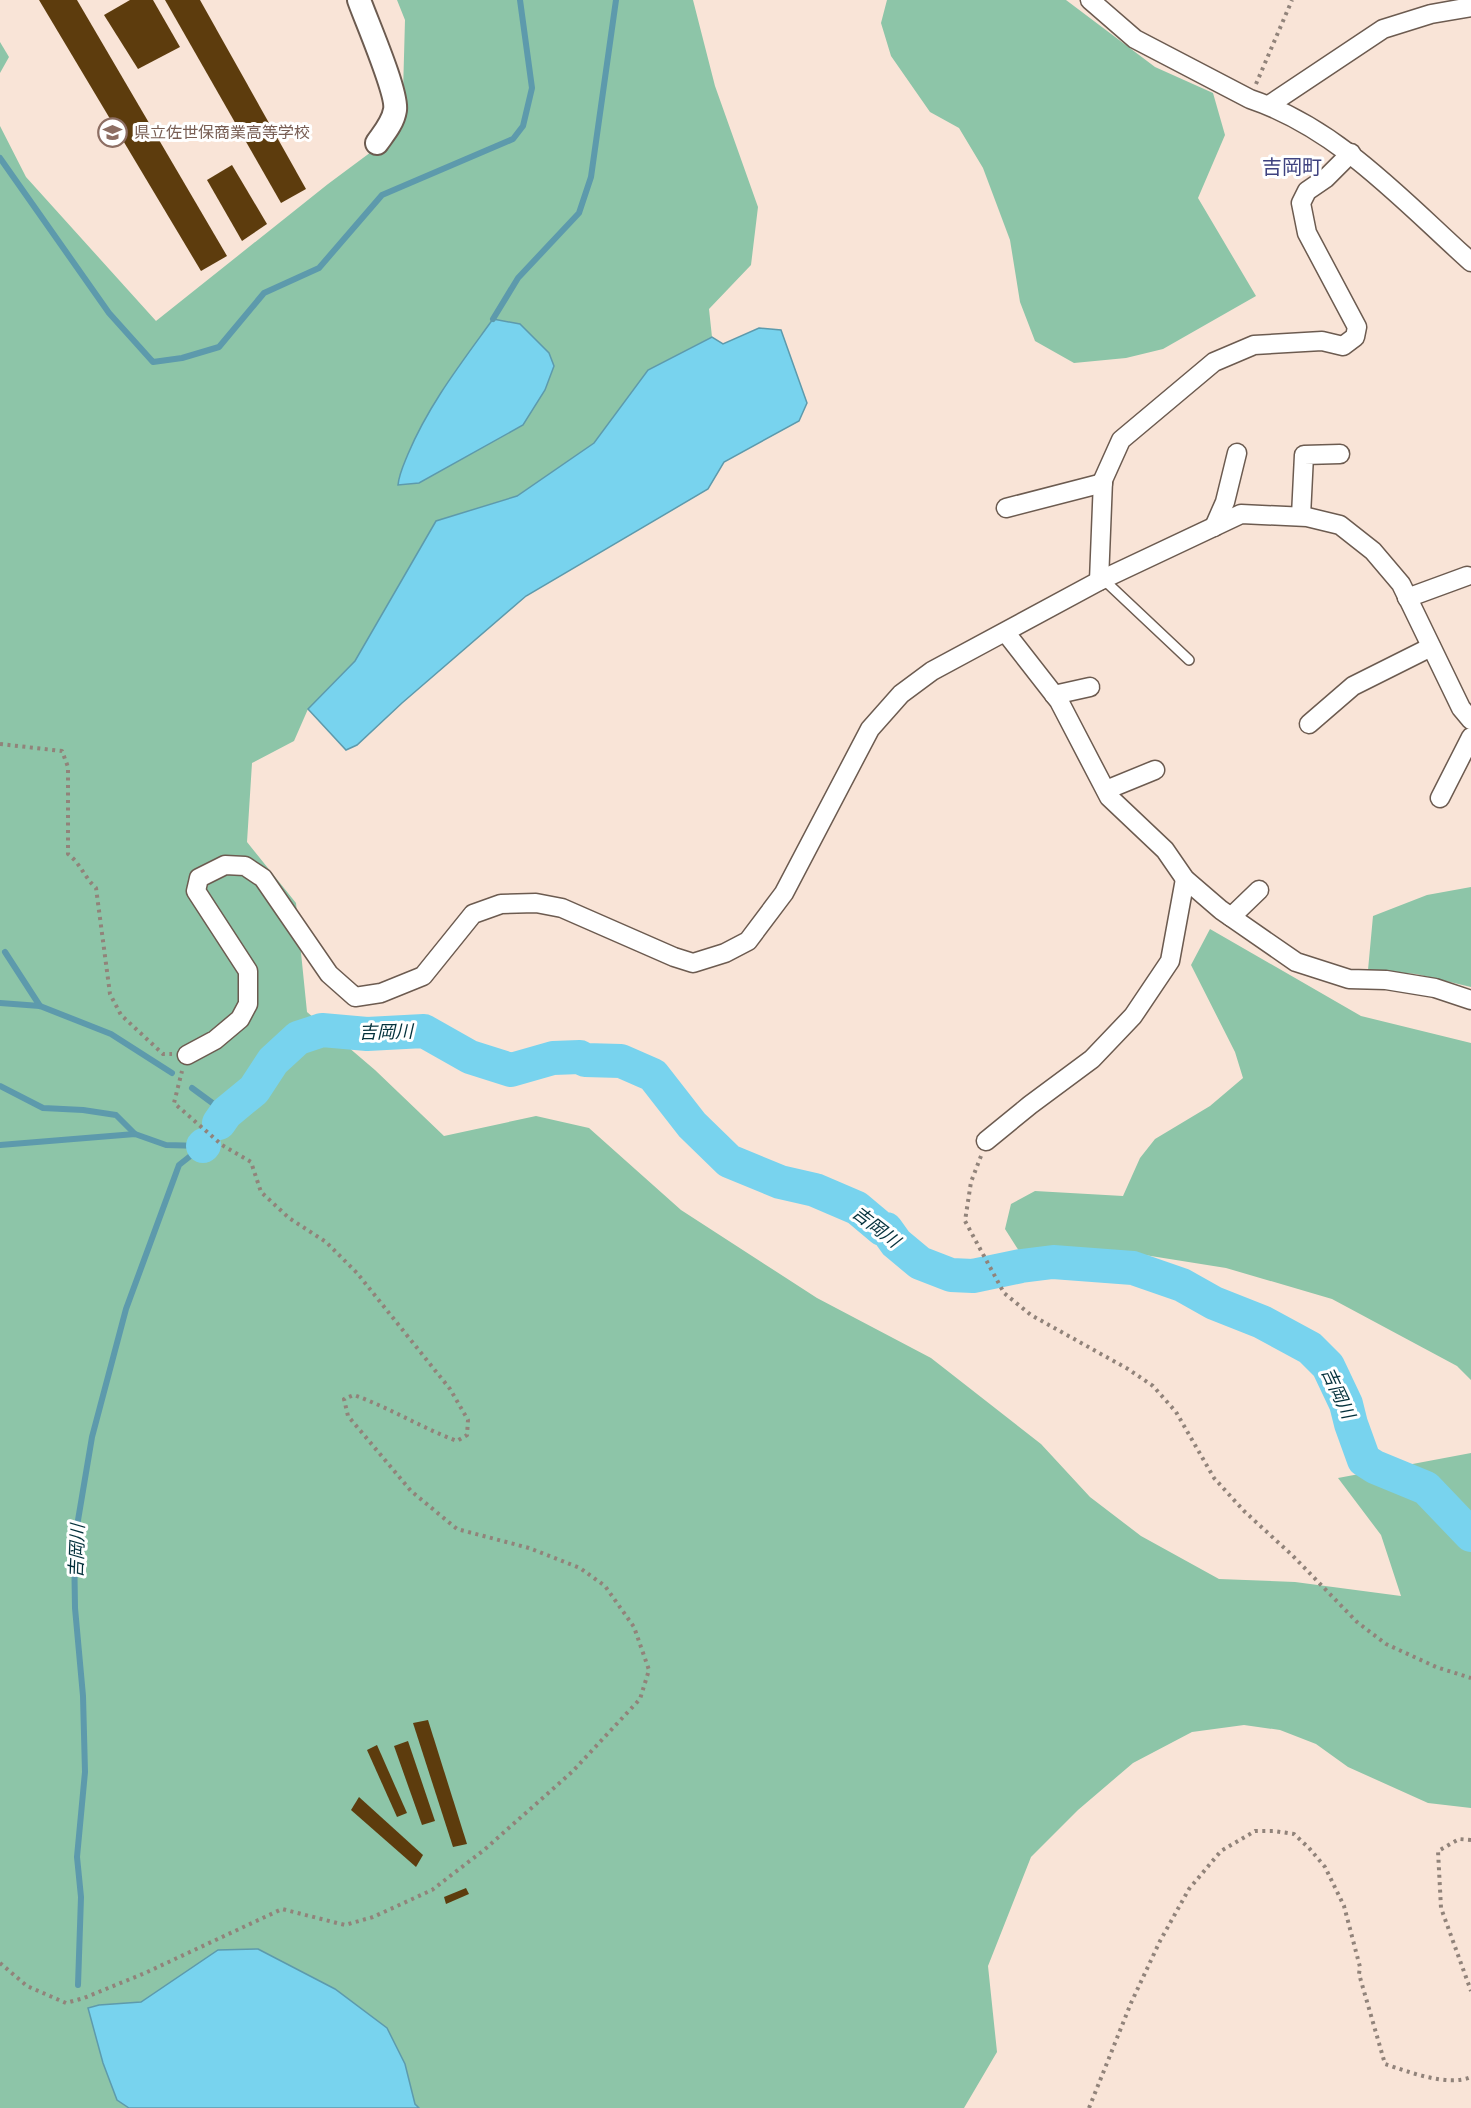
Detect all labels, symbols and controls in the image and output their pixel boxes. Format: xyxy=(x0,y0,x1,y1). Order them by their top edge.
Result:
school or university icon: 県立佐世保商業高等学校 xyxy=(97,116,129,148)
place label: 県立佐世保商業高等学校 xyxy=(134,123,310,142)
district label: 吉岡町 xyxy=(1262,155,1322,179)
water label: 吉岡川 xyxy=(359,1020,415,1043)
water label: 吉岡川 xyxy=(848,1202,906,1254)
water label: 吉岡川 xyxy=(1317,1364,1360,1424)
water label: 吉岡川 xyxy=(65,1522,89,1578)

